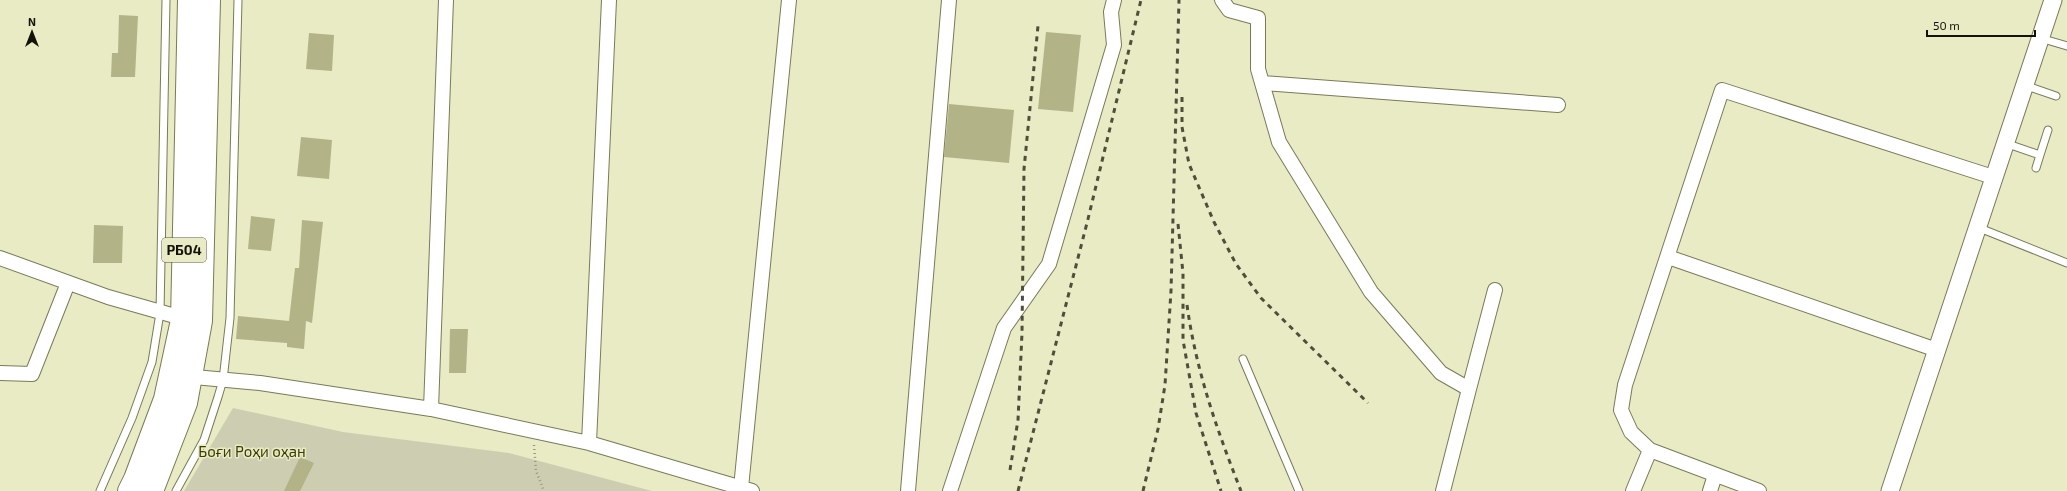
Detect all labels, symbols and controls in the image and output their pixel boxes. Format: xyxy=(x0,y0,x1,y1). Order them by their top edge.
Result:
north arrow xyxy=(12,12,52,52)
scale bar xyxy=(1927,12,2035,38)
text: N xyxy=(28,15,36,28)
text: 50 m xyxy=(1933,18,1960,32)
road number: РБ04 xyxy=(162,238,206,262)
park label: Боғи Роҳи оҳан xyxy=(198,442,306,460)

